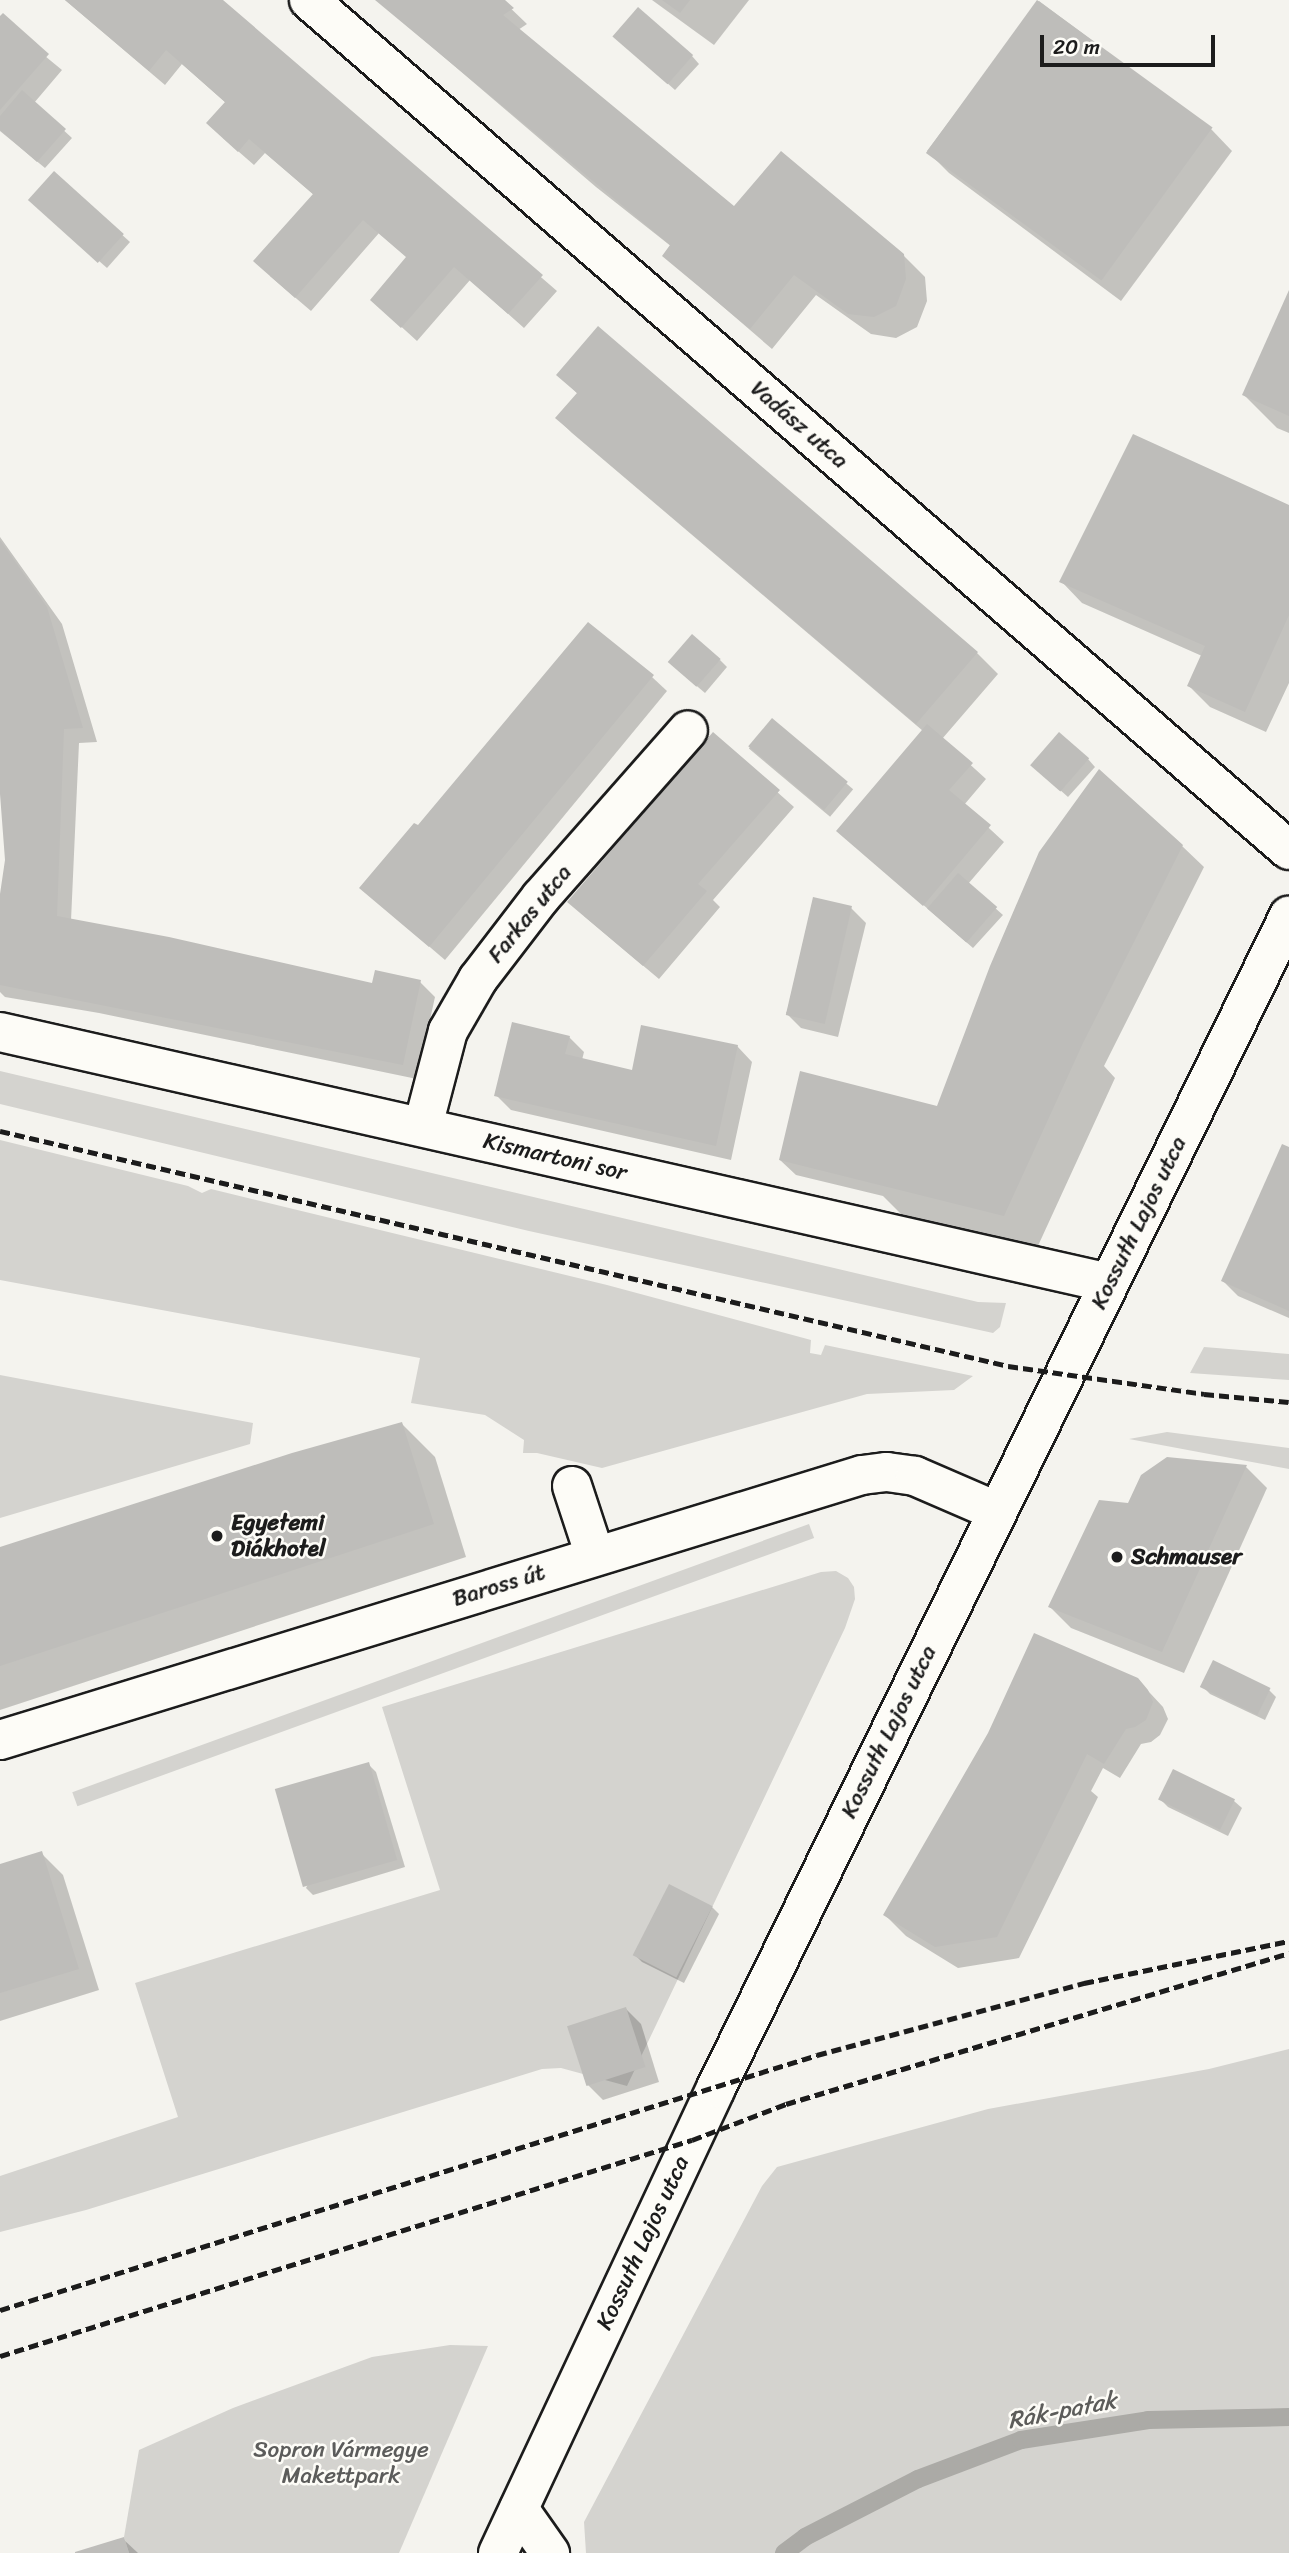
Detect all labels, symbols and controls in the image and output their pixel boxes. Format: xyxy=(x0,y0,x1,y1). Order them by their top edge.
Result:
scale bar xyxy=(1044,21,1219,65)
text: 20 m xyxy=(1053,28,1100,66)
street label: Vadász utca xyxy=(745,375,853,475)
street label: Farkas utca xyxy=(482,859,578,969)
street label: Kismartoni sor xyxy=(480,1127,630,1187)
street label: Kossuth Lajos utca xyxy=(1085,1132,1193,1314)
place label: Egyetemi Diákhotel xyxy=(231,1509,326,1563)
marker: Egyetemi Diákhotel xyxy=(209,1528,225,1544)
place label: Schmauser xyxy=(1131,1543,1242,1571)
marker: Schmauser xyxy=(1109,1549,1125,1565)
street label: Baross út xyxy=(449,1559,549,1613)
street label: Kossuth Lajos utca xyxy=(835,1641,943,1823)
street label: Kossuth Lajos utca xyxy=(590,2151,696,2335)
water label: Rák-patak xyxy=(1005,2386,1119,2436)
park label: Sopron Vármegye Makettpark xyxy=(253,2436,429,2490)

